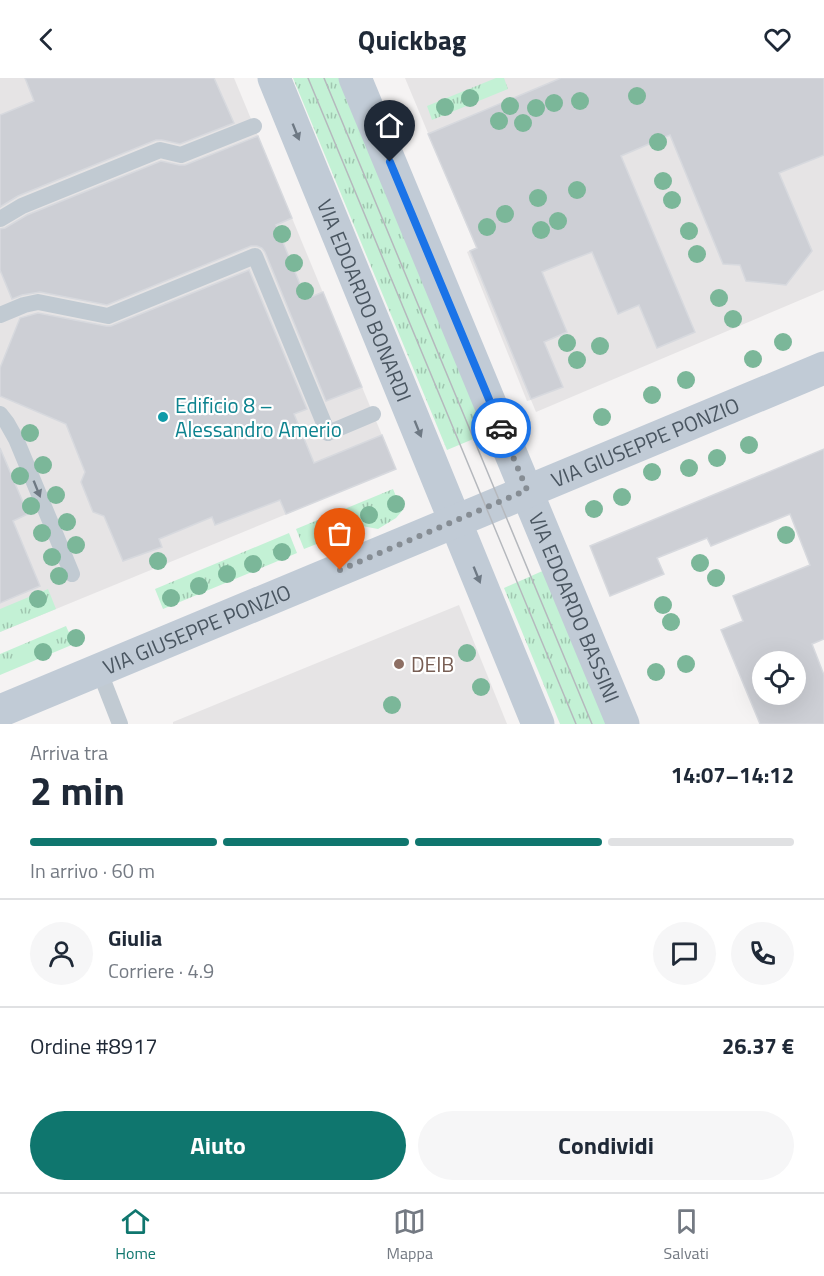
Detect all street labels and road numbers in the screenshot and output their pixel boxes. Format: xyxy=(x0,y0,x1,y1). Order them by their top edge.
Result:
street label: VIA EDOARDO BONARDI xyxy=(309,194,420,406)
street label: VIA GIUSEPPE PONZIO xyxy=(546,389,744,495)
street label: VIA EDOARDO BASSINI xyxy=(521,507,628,707)
street label: VIA GIUSEPPE PONZIO xyxy=(98,576,296,683)

